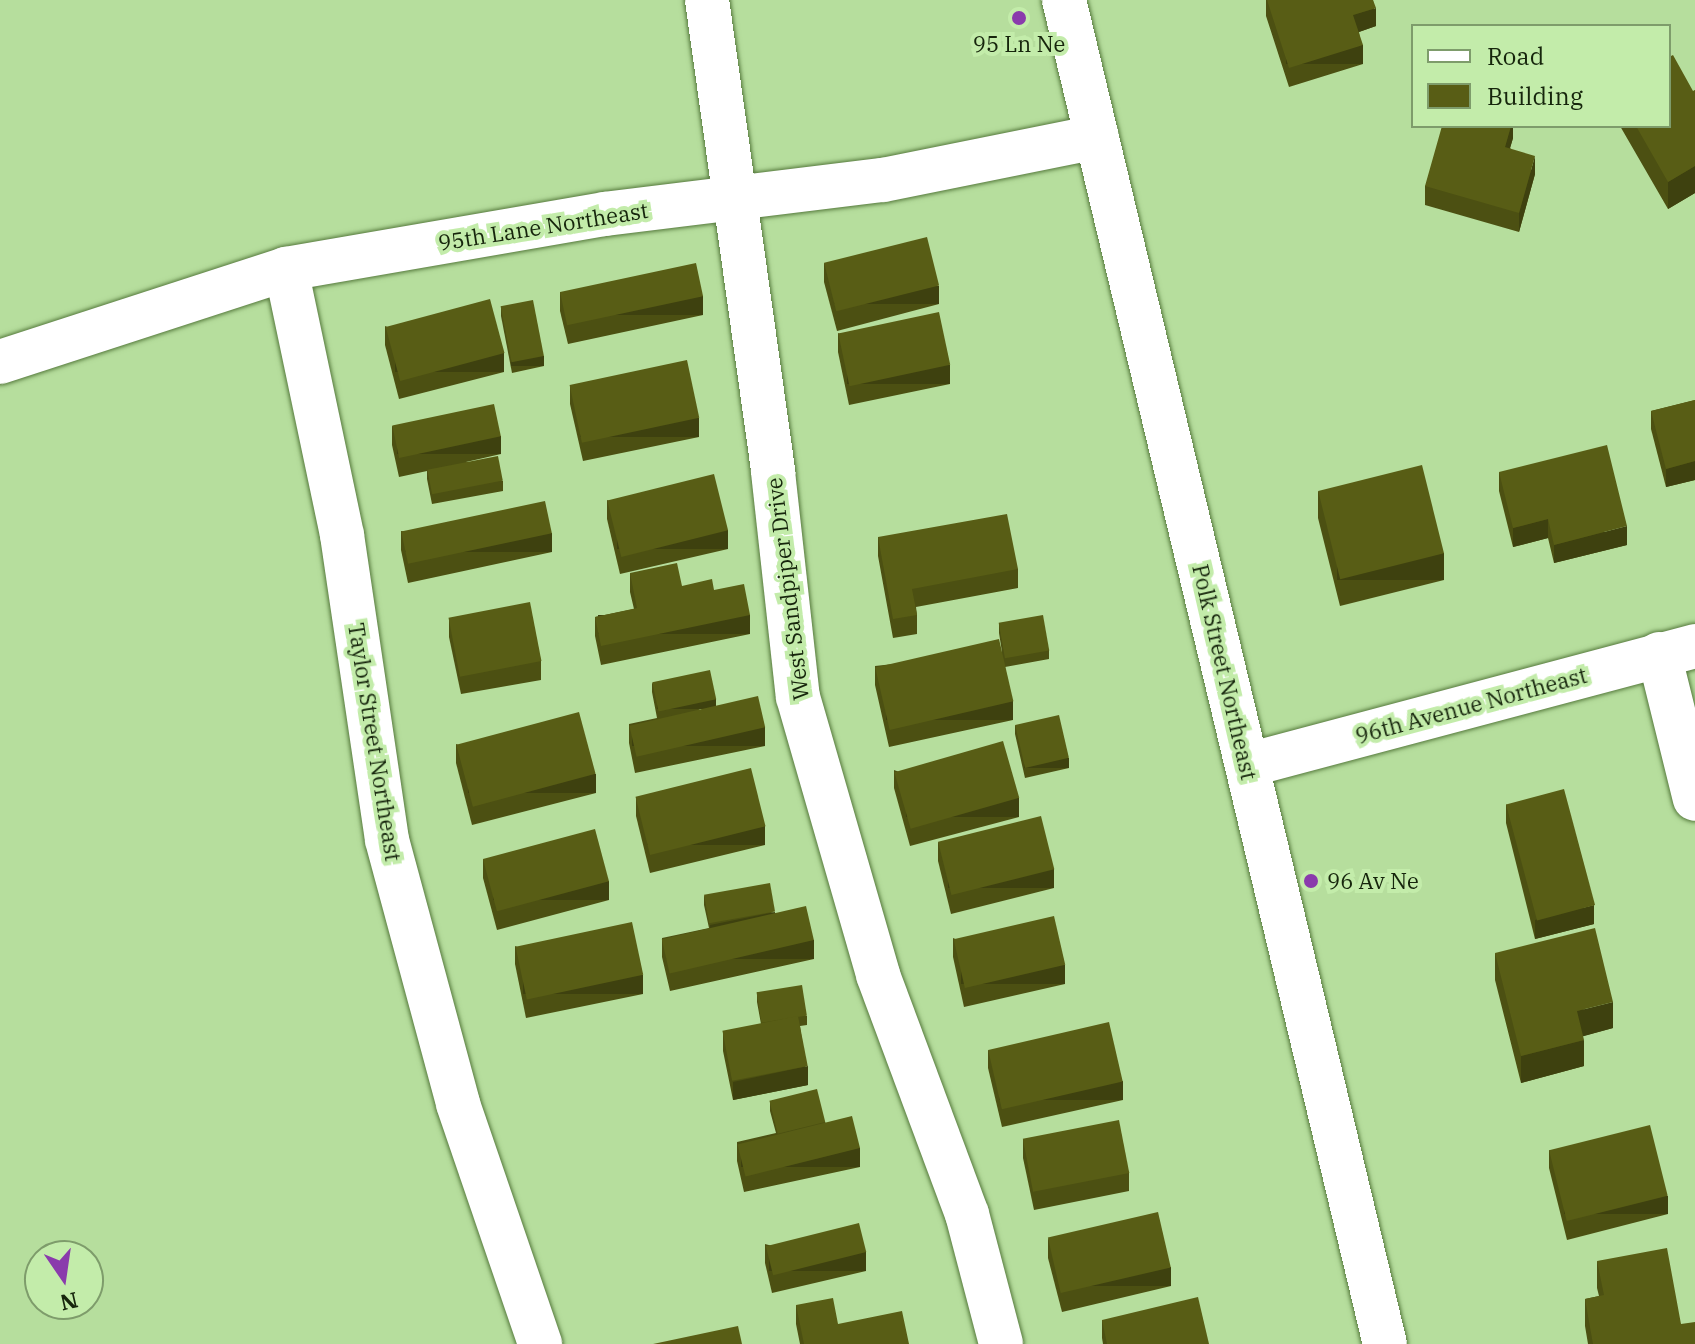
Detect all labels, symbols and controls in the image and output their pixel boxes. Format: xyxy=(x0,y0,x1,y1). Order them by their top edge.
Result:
marker: 95 Ln Ne xyxy=(1010,9,1028,27)
legend xyxy=(1411,24,1671,128)
place label: 95 Ln Ne xyxy=(973,31,1065,57)
text: Road xyxy=(1487,40,1544,72)
text: Building xyxy=(1487,80,1583,112)
street label: 95th Lane Northeast xyxy=(436,196,650,256)
street label: West Sandpiper Drive xyxy=(760,476,814,702)
street label: Polk Street Northeast xyxy=(1187,562,1263,782)
street label: Taylor Street Northeast xyxy=(343,621,407,863)
street label: 96th Avenue Northeast xyxy=(1352,661,1590,749)
place label: 96 Av Ne xyxy=(1327,868,1419,894)
marker: 96 Av Ne xyxy=(1302,872,1320,890)
north arrow xyxy=(24,1240,104,1320)
text: N xyxy=(57,1286,81,1318)

